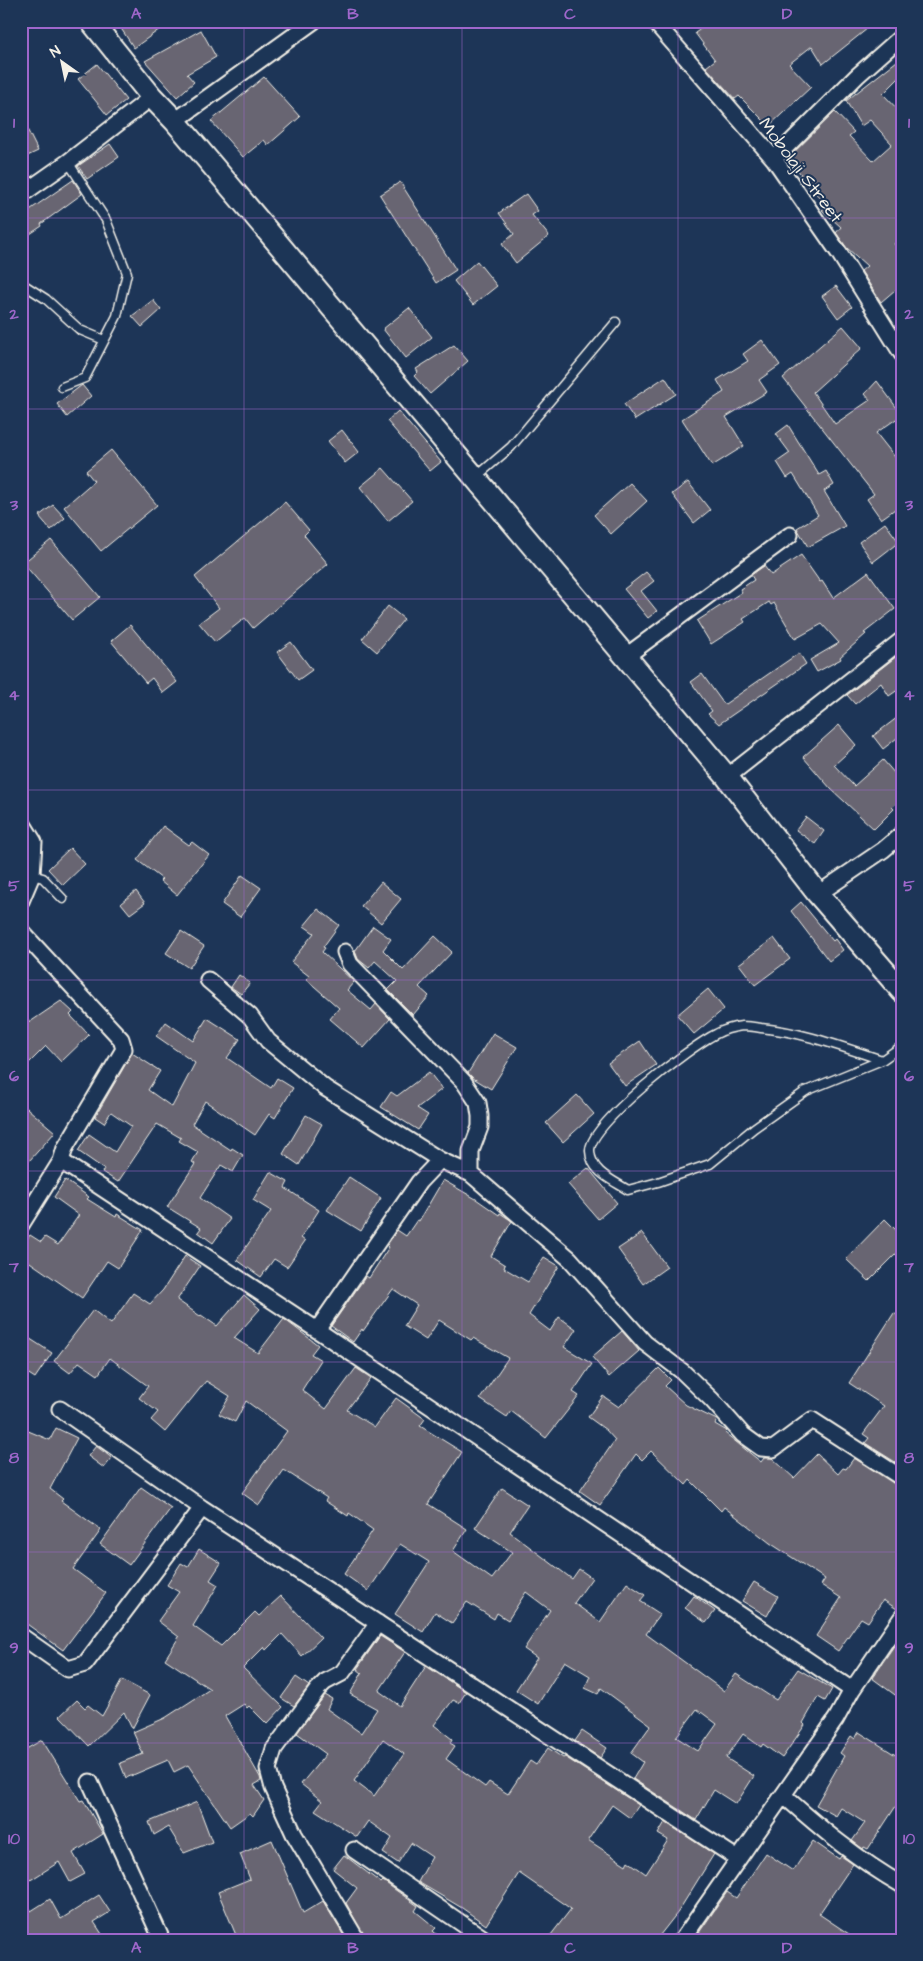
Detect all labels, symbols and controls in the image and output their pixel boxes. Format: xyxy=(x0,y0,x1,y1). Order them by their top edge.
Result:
text: A xyxy=(131,3,142,25)
text: B xyxy=(347,3,359,25)
text: C xyxy=(564,3,576,25)
text: D xyxy=(782,3,793,25)
north arrow xyxy=(38,38,88,88)
text: N xyxy=(46,41,65,63)
text: 1 xyxy=(13,112,16,134)
text: 1 xyxy=(908,112,911,134)
street label: Mobolaji Street xyxy=(753,113,849,229)
text: 2 xyxy=(8,303,19,325)
text: 2 xyxy=(903,303,914,325)
text: 3 xyxy=(9,494,19,516)
text: 3 xyxy=(904,494,914,516)
text: 4 xyxy=(9,684,20,706)
text: 4 xyxy=(904,684,915,706)
text: 5 xyxy=(8,875,20,897)
text: 5 xyxy=(903,875,915,897)
text: 6 xyxy=(9,1065,19,1087)
text: 6 xyxy=(904,1065,914,1087)
text: 7 xyxy=(8,1256,19,1278)
text: 7 xyxy=(903,1256,914,1278)
text: 8 xyxy=(9,1447,20,1469)
text: 8 xyxy=(904,1447,915,1469)
text: 9 xyxy=(9,1637,19,1659)
text: 9 xyxy=(904,1637,914,1659)
text: 10 xyxy=(8,1828,20,1850)
text: 10 xyxy=(903,1828,915,1850)
text: A xyxy=(131,1937,142,1959)
text: B xyxy=(347,1937,359,1959)
text: C xyxy=(564,1937,576,1959)
text: D xyxy=(782,1937,793,1959)

